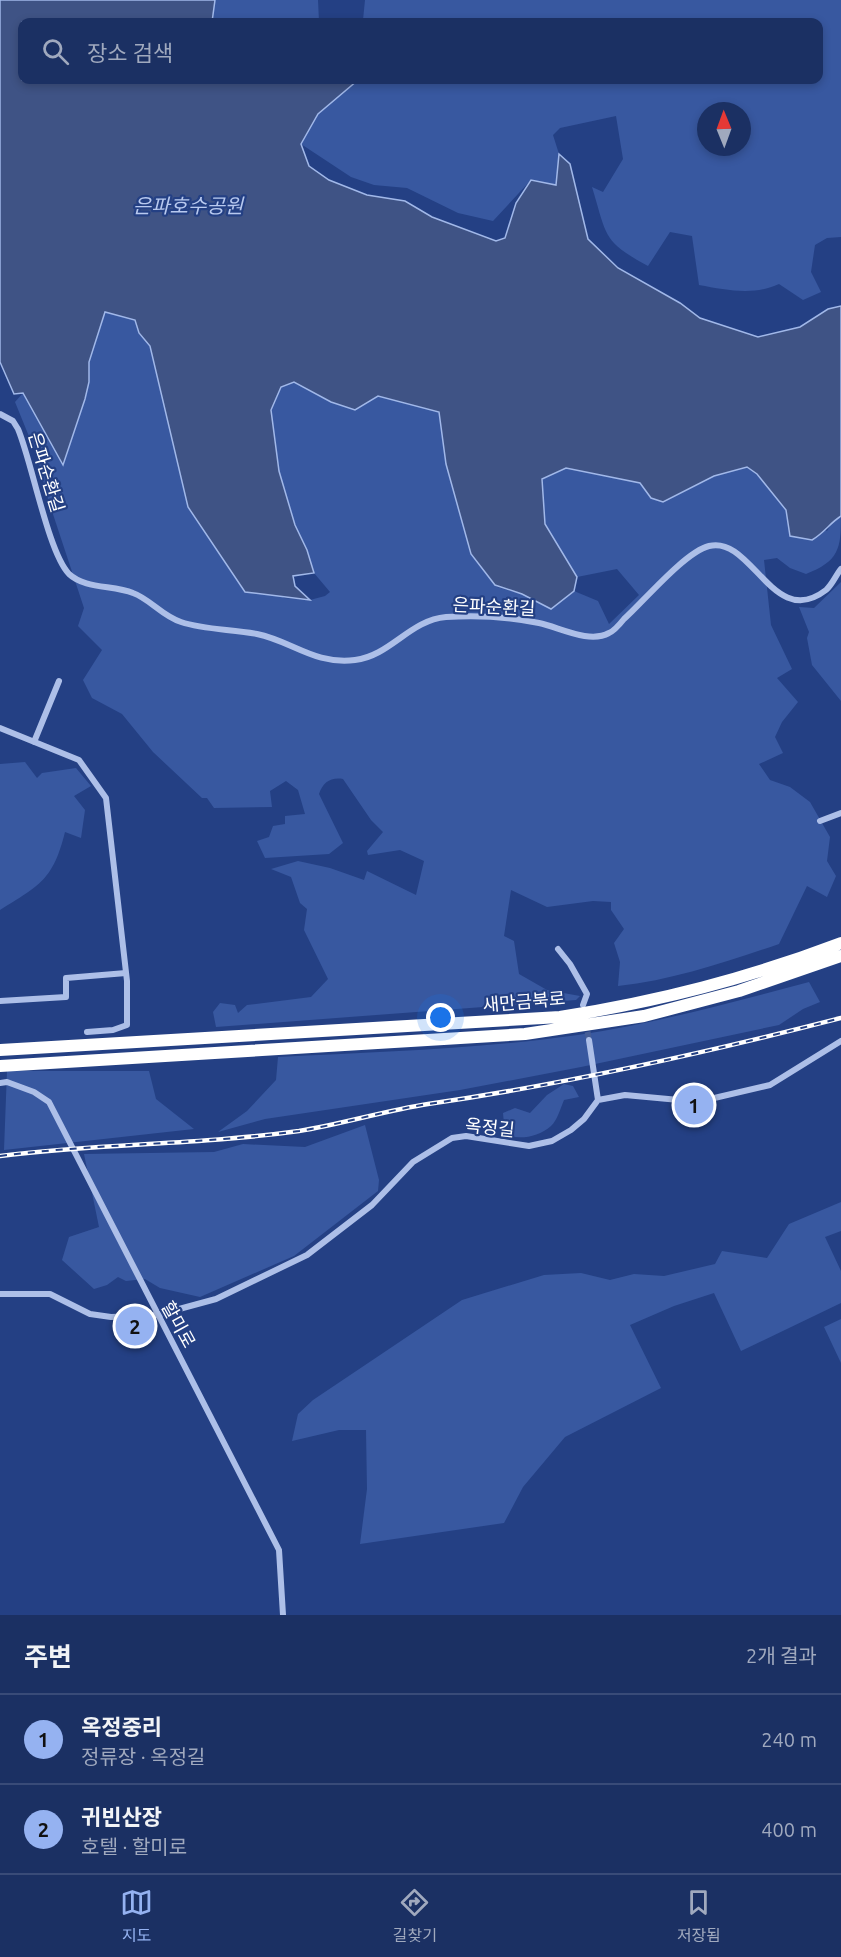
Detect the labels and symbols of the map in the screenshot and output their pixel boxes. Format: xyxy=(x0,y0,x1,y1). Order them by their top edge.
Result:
north arrow xyxy=(697,102,751,156)
water label: 은파호수공원 xyxy=(133,194,245,217)
street label: 은파순환길 xyxy=(25,429,69,515)
street label: 은파순환길 xyxy=(452,594,536,618)
street label: 새만금북로 xyxy=(482,987,566,1015)
your location xyxy=(426,1003,455,1032)
pin: 1 xyxy=(674,1082,714,1128)
street label: 옥정길 xyxy=(464,1114,516,1140)
street label: 할미로 xyxy=(158,1297,200,1351)
pin: 2 xyxy=(116,1304,154,1348)

